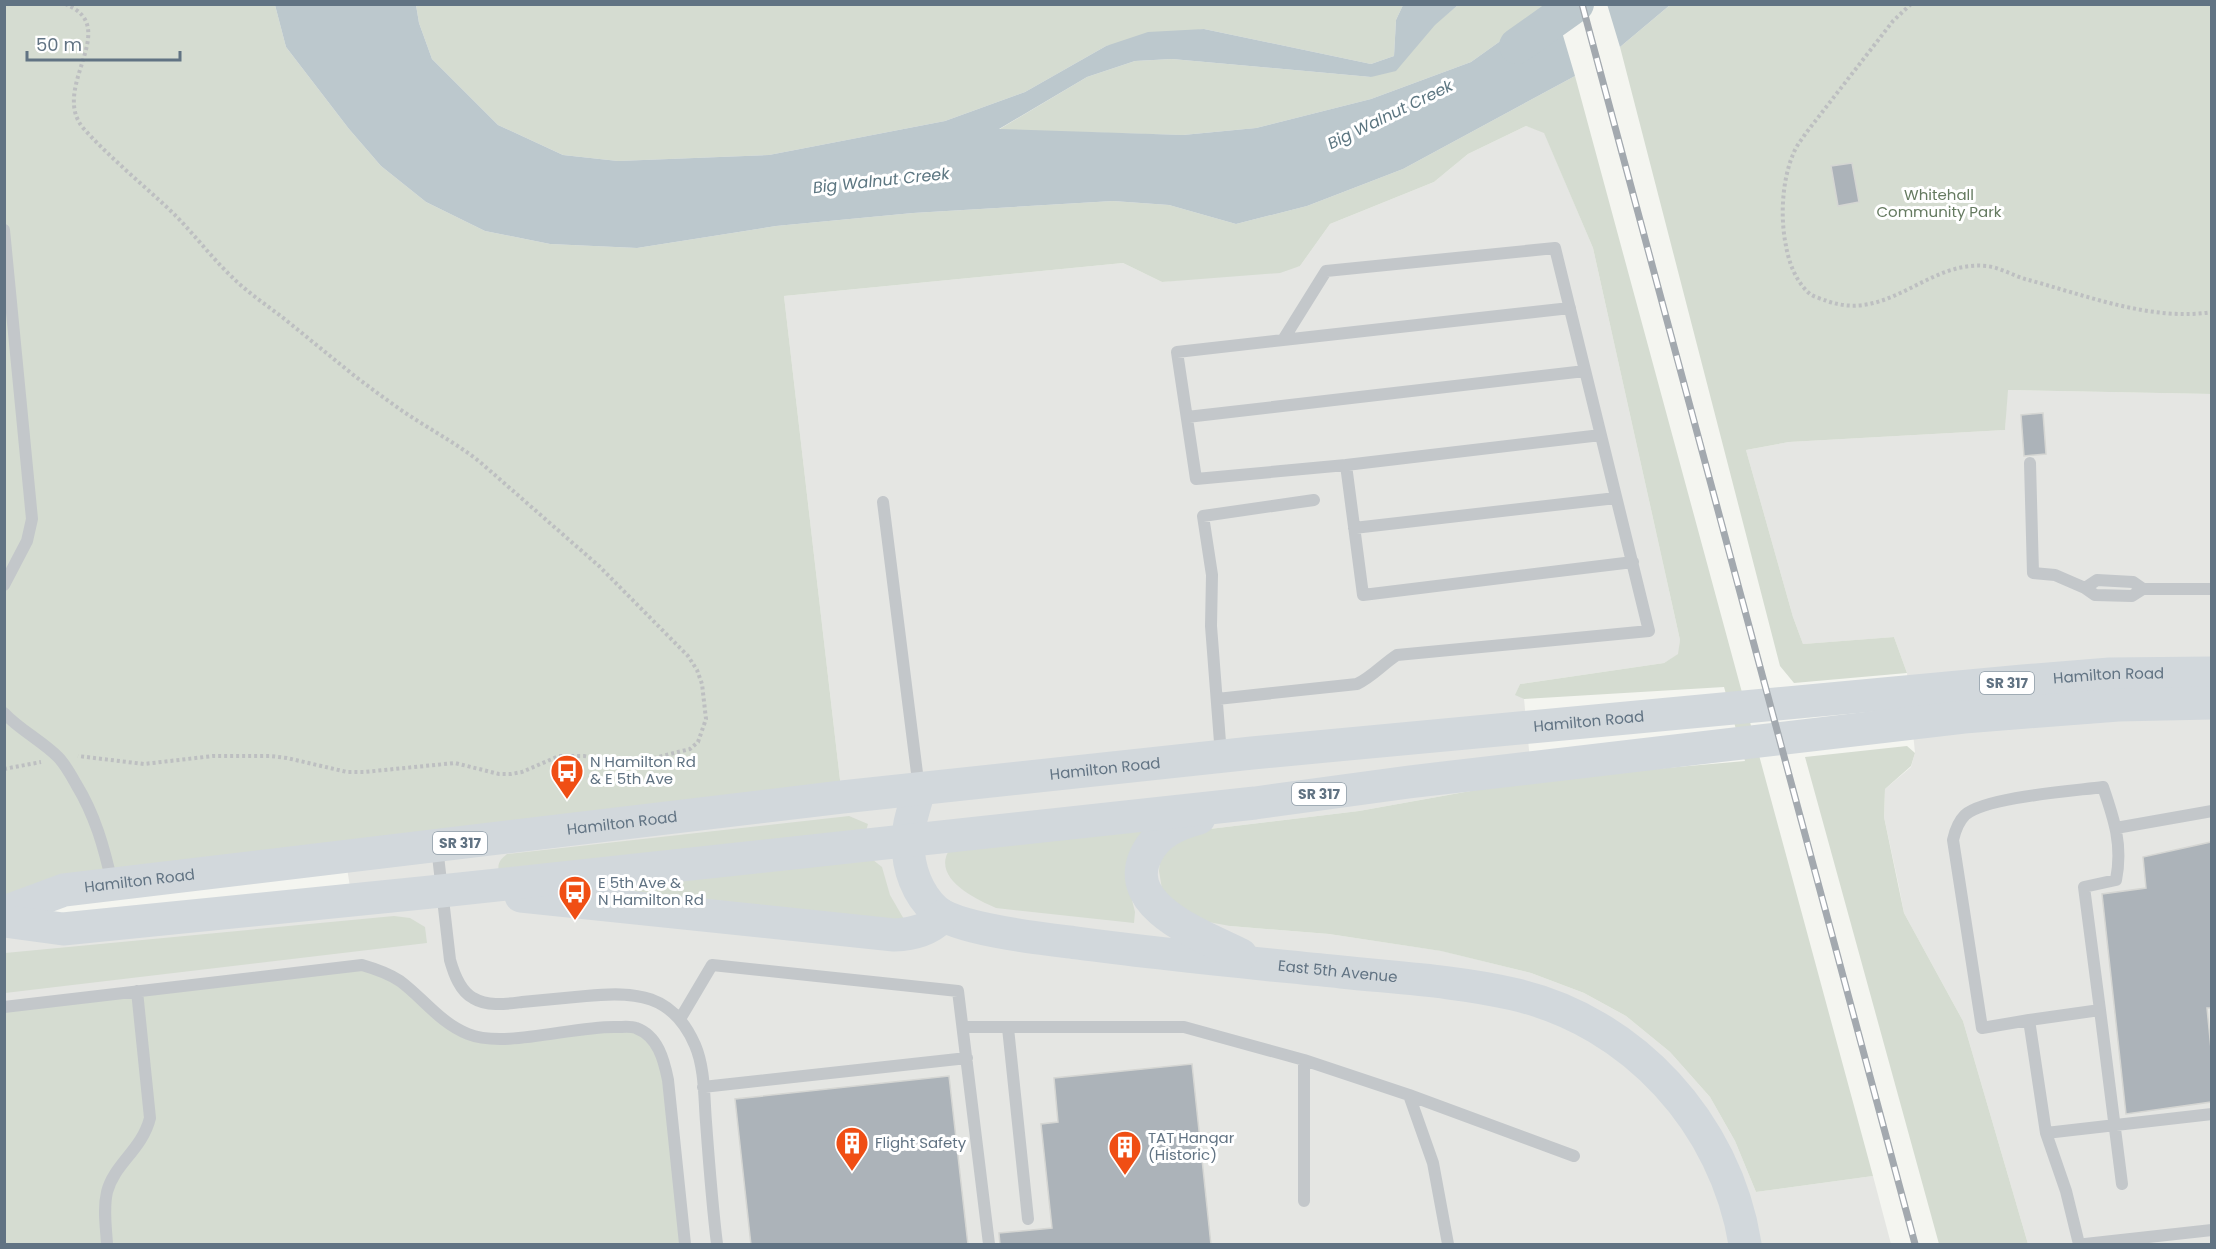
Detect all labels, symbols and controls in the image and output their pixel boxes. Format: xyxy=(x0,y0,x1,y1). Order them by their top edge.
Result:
scale bar xyxy=(27,24,180,62)
text: 50 m xyxy=(36,32,82,57)
water label: Big Walnut Creek xyxy=(1324,74,1458,155)
water label: Big Walnut Creek xyxy=(812,162,951,199)
park label: Whitehall Community Park xyxy=(1876,184,2002,222)
street label: Hamilton Road xyxy=(2052,662,2164,689)
road number: SR 317 xyxy=(1980,672,2034,694)
street label: Hamilton Road xyxy=(1532,705,1645,737)
place label: N Hamilton Rd & E 5th Ave xyxy=(590,751,696,789)
street label: Hamilton Road xyxy=(1049,752,1161,785)
bus stop icon: N Hamilton Rd & E 5th Ave xyxy=(549,753,585,800)
road number: SR 317 xyxy=(1292,783,1346,805)
street label: Hamilton Road xyxy=(566,806,678,840)
road number: SR 317 xyxy=(433,832,487,854)
street label: Hamilton Road xyxy=(83,863,196,897)
place label: E 5th Ave & N Hamilton Rd xyxy=(598,872,704,910)
bus stop icon: E 5th Ave & N Hamilton Rd xyxy=(557,874,593,921)
street label: East 5th Avenue xyxy=(1277,955,1398,987)
building icon: Flight Safety xyxy=(834,1125,870,1172)
place label: TAT Hangar (Historic) xyxy=(1148,1127,1235,1165)
building icon: TAT Hangar (Historic) xyxy=(1107,1129,1143,1176)
place label: Flight Safety xyxy=(875,1132,967,1153)

